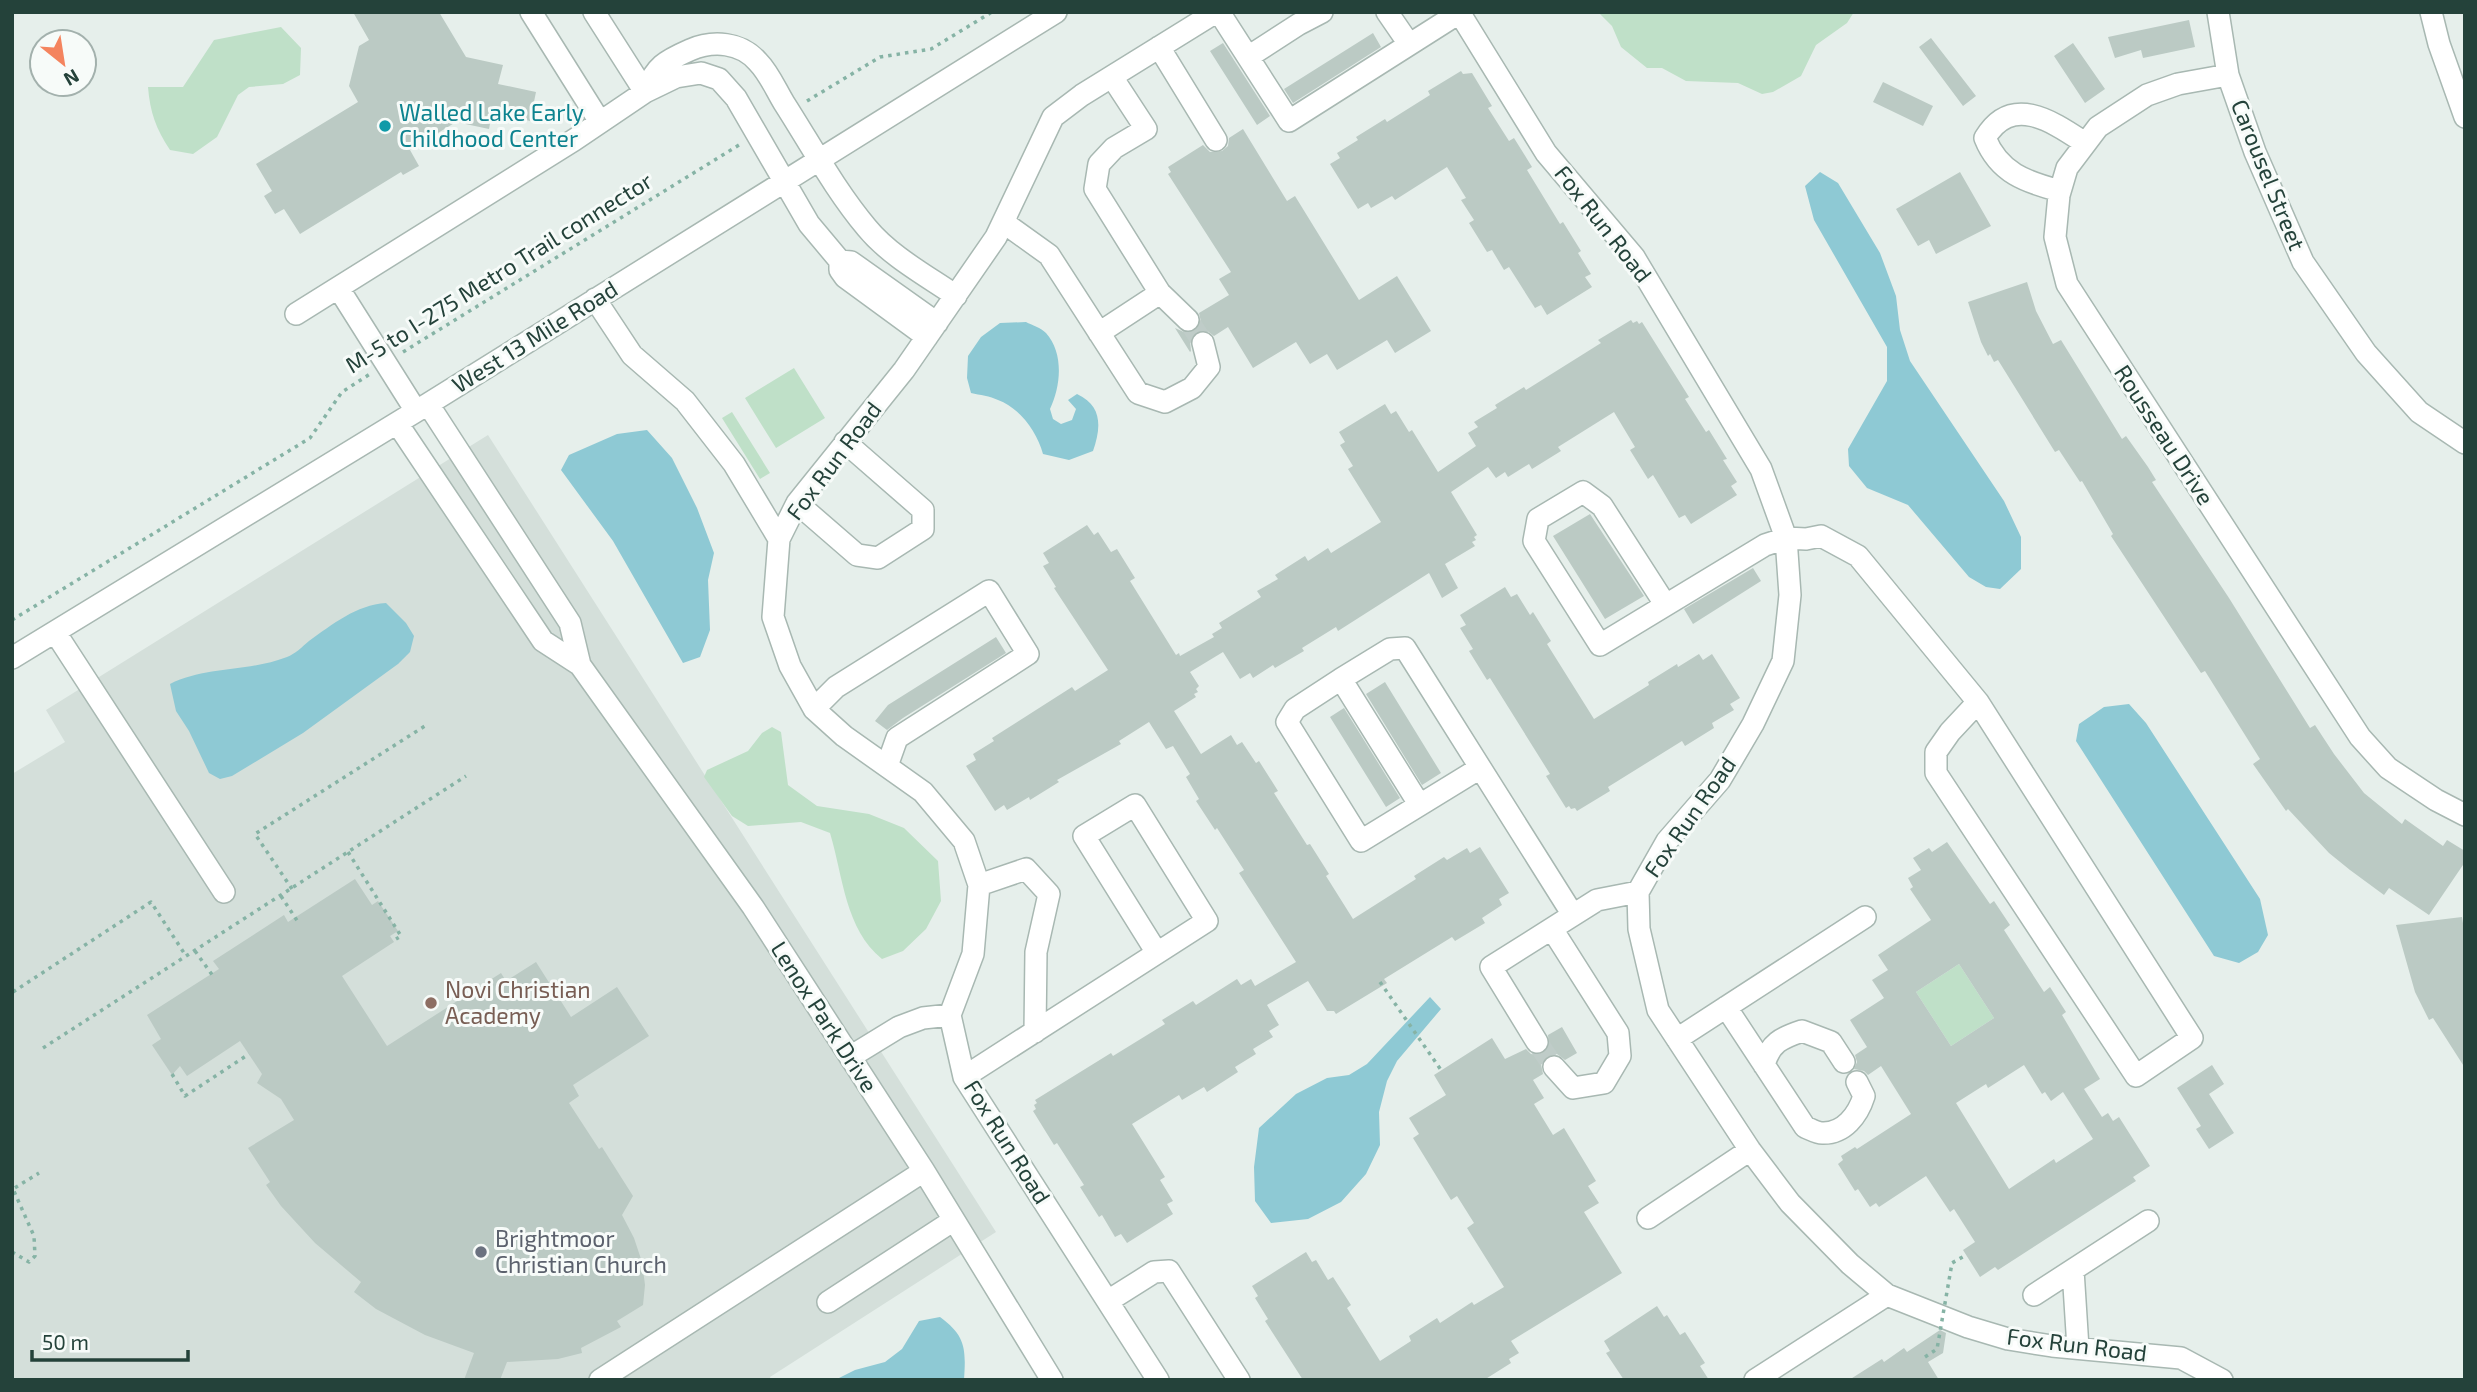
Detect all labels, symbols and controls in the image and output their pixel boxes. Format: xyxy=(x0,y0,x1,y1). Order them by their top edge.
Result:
north arrow xyxy=(28,28,98,98)
text: N xyxy=(60,65,83,92)
street label: Carousel Street xyxy=(2226,95,2312,254)
place label: Walled Lake Early Childhood Center xyxy=(399,98,584,152)
marker: Walled Lake Early Childhood Center xyxy=(377,118,393,134)
street label: Fox Run Road xyxy=(1549,159,1658,288)
street label: M-5 to I-275 Metro Trail connector xyxy=(340,166,657,378)
street label: West 13 Mile Road xyxy=(447,274,622,398)
street label: Rousseau Drive xyxy=(2109,359,2221,510)
street label: Fox Run Road xyxy=(780,396,887,525)
street label: Fox Run Road xyxy=(1637,751,1741,882)
street label: Lenox Park Drive xyxy=(766,936,884,1097)
place label: Novi Christian Academy xyxy=(445,975,591,1029)
marker: Novi Christian Academy xyxy=(423,995,439,1011)
street label: Fox Run Road xyxy=(959,1074,1057,1209)
place label: Brightmoor Christian Church xyxy=(495,1224,667,1278)
marker: Brightmoor Christian Church xyxy=(473,1244,489,1260)
scale bar xyxy=(32,1318,187,1362)
street label: Fox Run Road xyxy=(2005,1322,2149,1366)
text: 50 m xyxy=(42,1329,89,1354)

